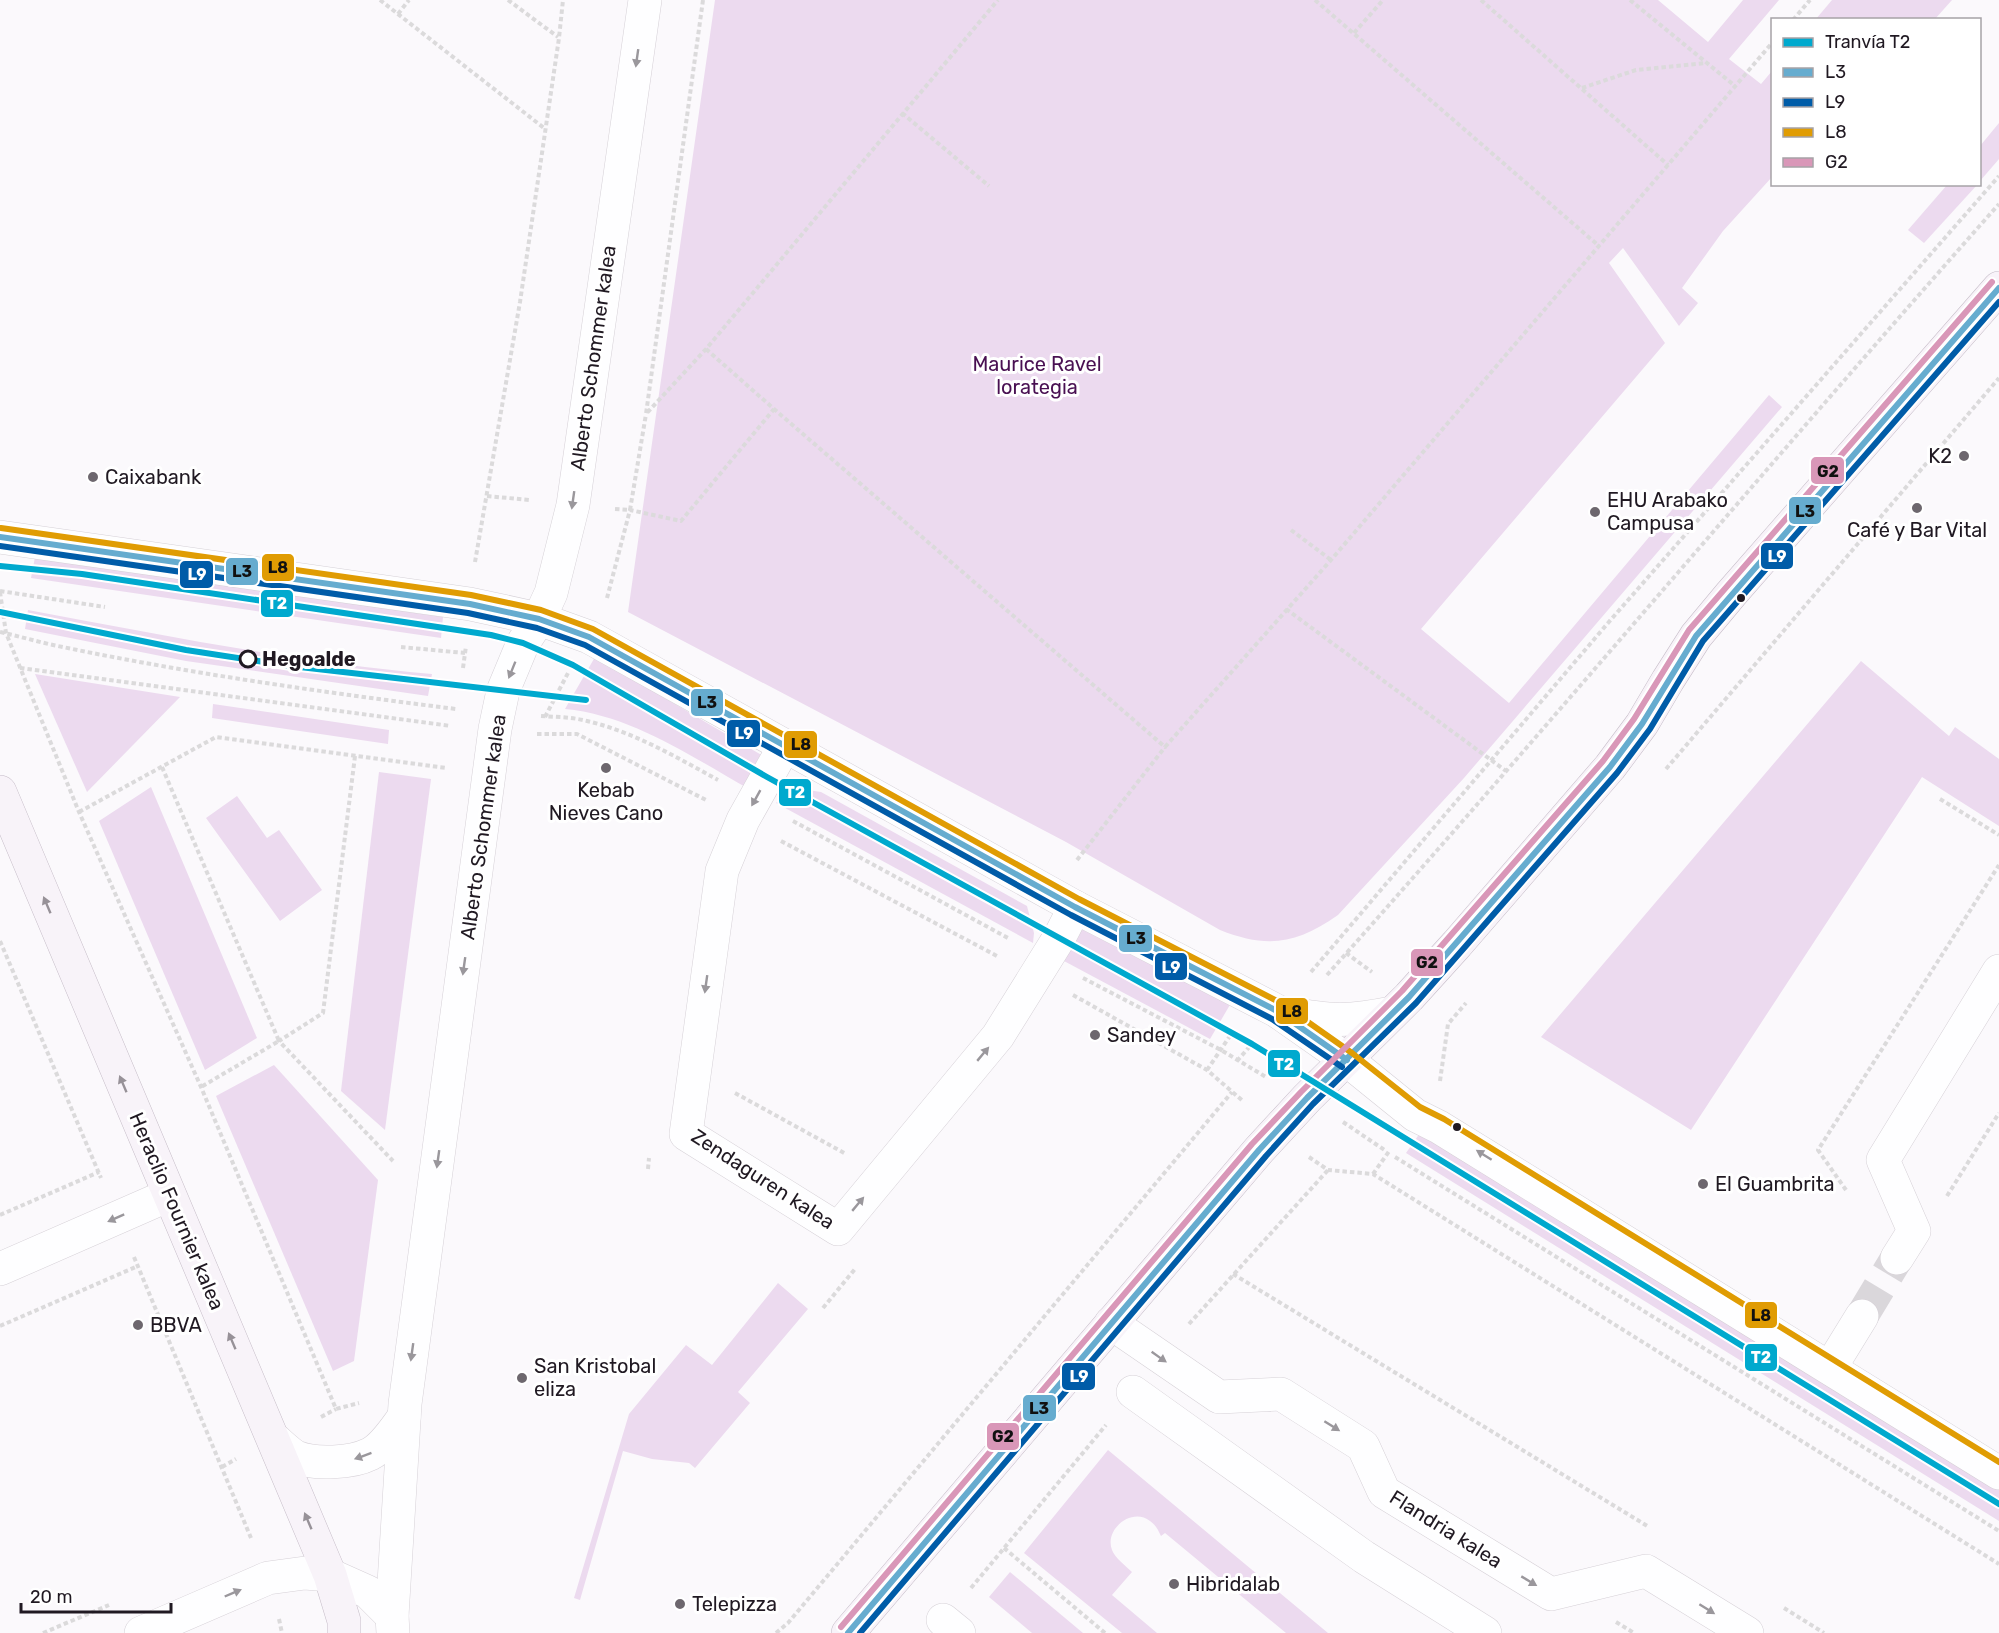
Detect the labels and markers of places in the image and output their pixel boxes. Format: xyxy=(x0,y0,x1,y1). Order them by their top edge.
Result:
place label: K2 xyxy=(1928,444,1952,468)
marker: K2 xyxy=(1957,449,1971,463)
place label: Caixabank xyxy=(105,465,202,489)
marker: Caixabank xyxy=(86,470,100,484)
place label: EHU Arabako Campusa xyxy=(1607,488,1728,535)
marker: Café y Bar Vital xyxy=(1910,501,1924,515)
marker: EHU Arabako Campusa xyxy=(1588,505,1602,519)
place label: Café y Bar Vital xyxy=(1847,518,1987,542)
unlabelled marker xyxy=(1735,592,1747,604)
place label: Hegoalde xyxy=(262,647,356,671)
marker: Hegoalde xyxy=(239,650,257,668)
marker: Kebab Nieves Cano xyxy=(599,761,613,775)
place label: Kebab Nieves Cano xyxy=(549,778,663,825)
place label: Sandey xyxy=(1107,1023,1176,1047)
marker: Sandey xyxy=(1088,1028,1102,1042)
unlabelled marker xyxy=(1451,1121,1463,1133)
place label: El Guambrita xyxy=(1715,1172,1835,1196)
marker: El Guambrita xyxy=(1696,1177,1710,1191)
place label: BBVA xyxy=(150,1313,202,1337)
marker: BBVA xyxy=(131,1318,145,1332)
place label: San Kristobal eliza xyxy=(534,1354,656,1401)
marker: San Kristobal eliza xyxy=(515,1371,529,1385)
place label: Hibridalab xyxy=(1186,1572,1280,1596)
marker: Hibridalab xyxy=(1167,1577,1181,1591)
place label: Telepizza xyxy=(692,1592,777,1616)
marker: Telepizza xyxy=(673,1597,687,1611)

